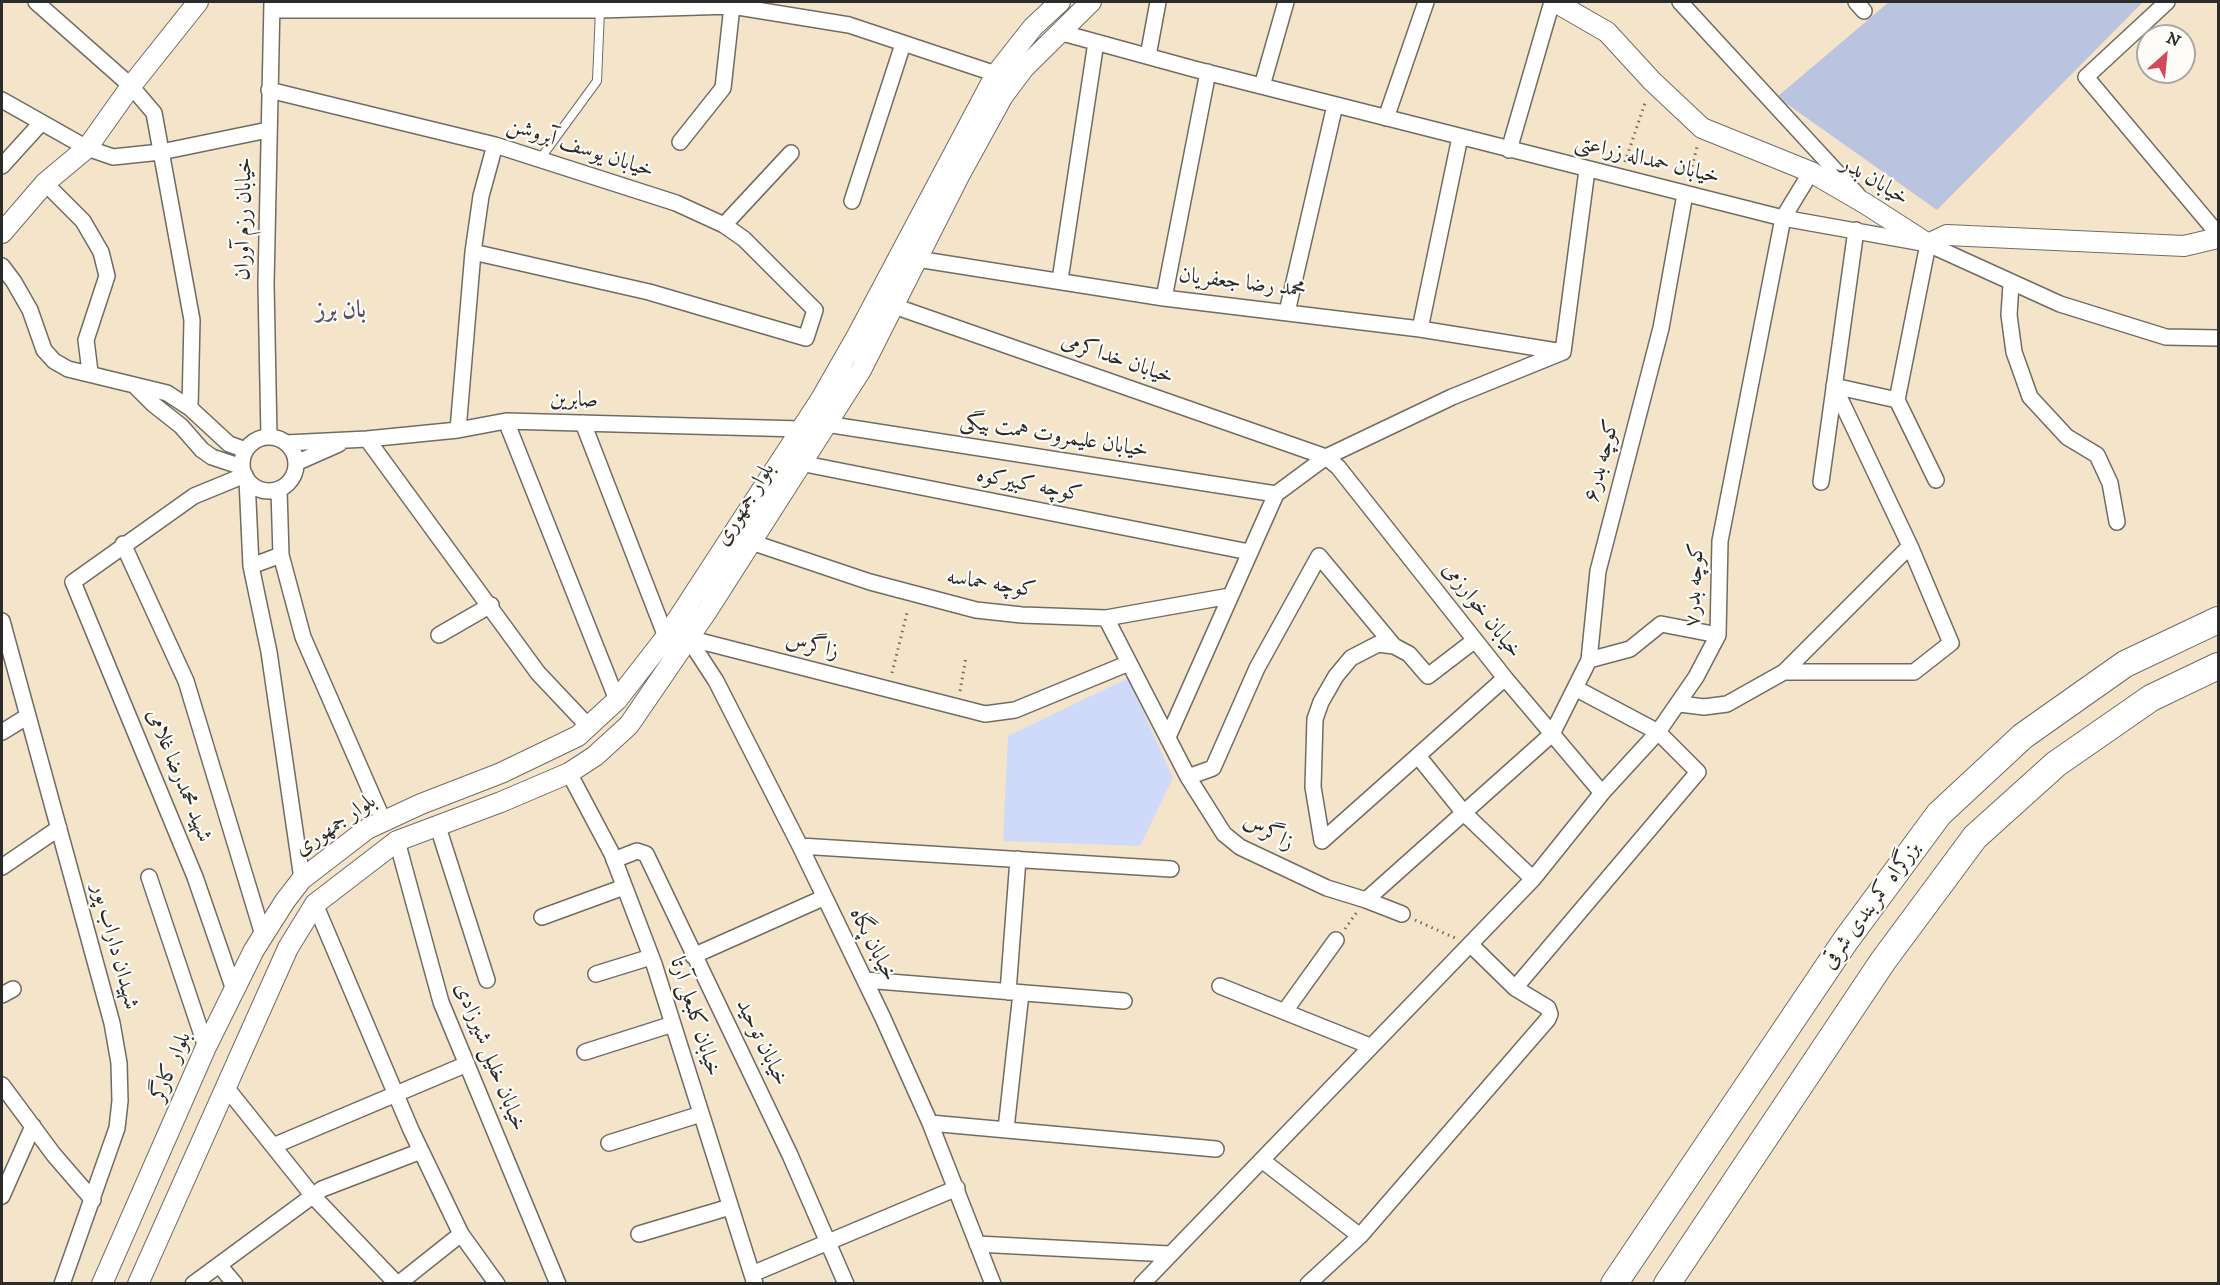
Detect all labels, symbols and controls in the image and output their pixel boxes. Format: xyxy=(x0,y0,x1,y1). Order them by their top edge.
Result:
north arrow xyxy=(2136,24,2196,84)
text: N xyxy=(2163,28,2184,52)
street label: خیابان یوسف آبروشن xyxy=(503,113,657,185)
street label: خیابان حمداله زراعتی xyxy=(1572,130,1722,192)
street label: خیابان بدر xyxy=(1835,152,1913,212)
street label: خیابان رزم آوران xyxy=(231,157,259,281)
street label: محمد رضا جعفریان xyxy=(1177,263,1307,305)
district label: بان برز xyxy=(316,298,366,326)
street label: خیابان خداکرمی xyxy=(1057,328,1177,392)
street label: صابرین xyxy=(549,387,599,415)
street label: خیابان علیمروت همت بیگی xyxy=(958,409,1150,465)
street label: کوچه بدر۶ xyxy=(1579,417,1627,505)
street label: بلوار جمهوری xyxy=(710,459,782,551)
street label: کوچه کبیرکوه xyxy=(974,463,1084,509)
street label: کوچه بدر۷ xyxy=(1681,542,1711,628)
street label: خیابان خوارزمی xyxy=(1435,558,1527,664)
street label: کوچه حماسه xyxy=(944,565,1038,605)
street label: زاگرس xyxy=(783,628,841,666)
street label: شهید محمدرضا غلامی xyxy=(139,706,217,846)
street label: بلوار جمهوری xyxy=(290,789,382,863)
street label: زاگرس xyxy=(1238,808,1298,858)
street label: بزرگراه کمربندی شرقی xyxy=(1817,837,1927,975)
street label: شهیدان داراب پور xyxy=(85,881,143,1013)
street label: خیابان پگاه xyxy=(842,904,902,986)
street label: خیابان کلبعلی آرتا xyxy=(662,954,726,1080)
street label: خیابان خلیل شیرزادی xyxy=(447,979,531,1135)
street label: خیابان توحید xyxy=(729,995,793,1091)
street label: بلوار کارگر xyxy=(146,1028,198,1106)

